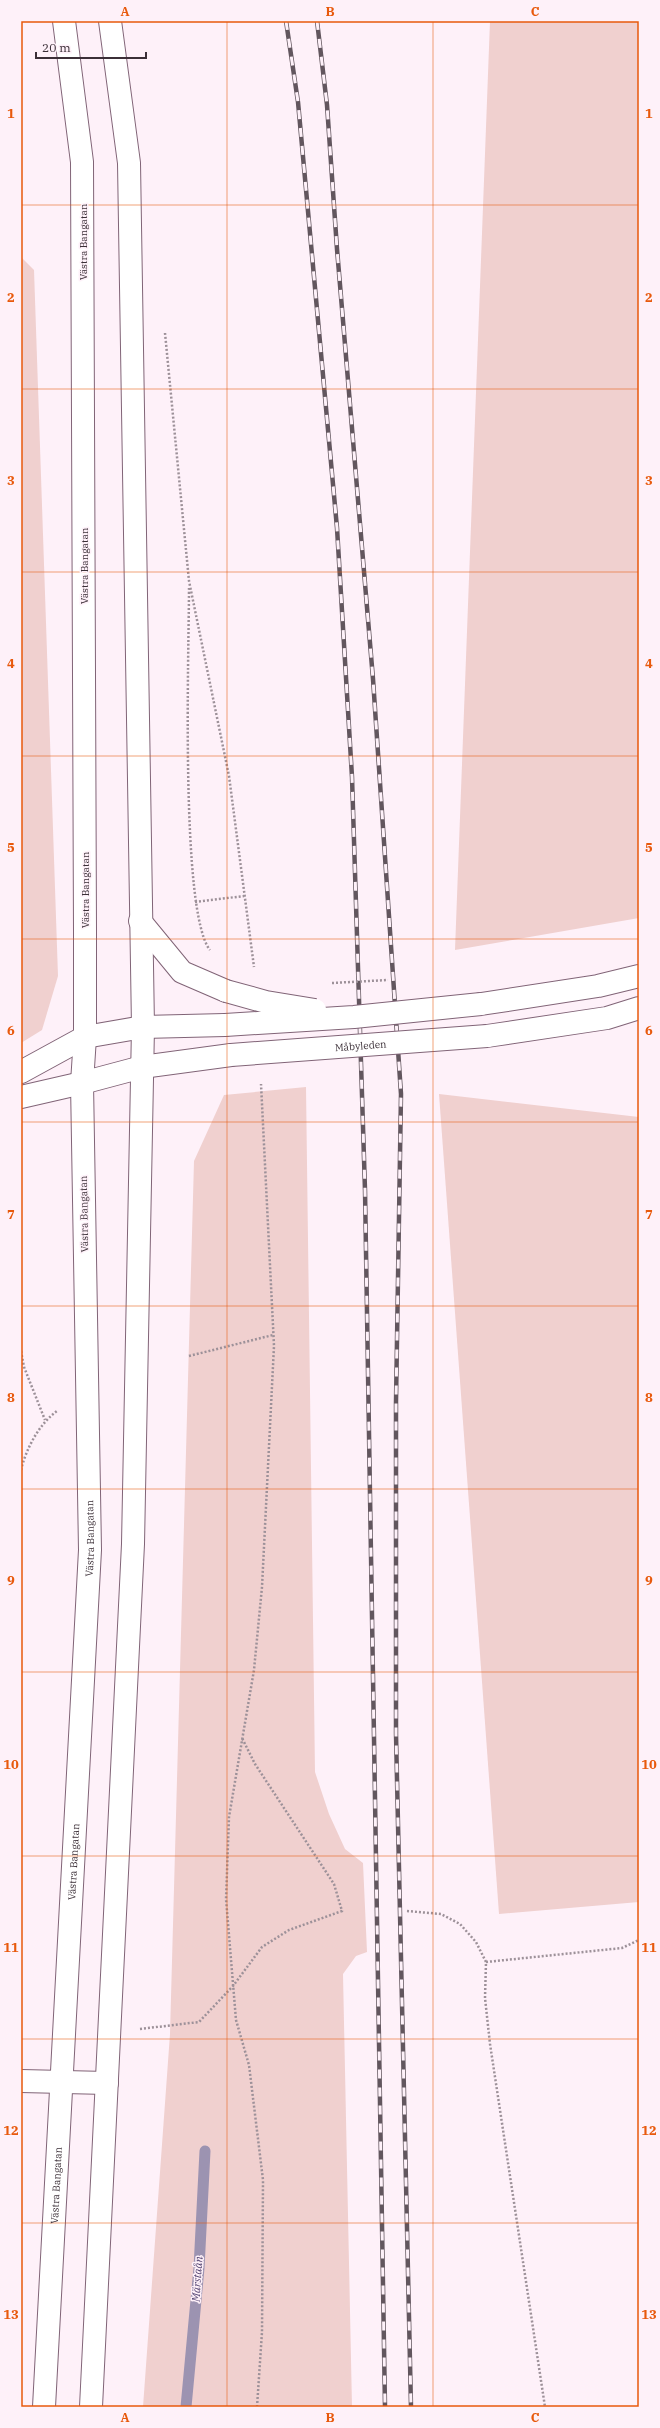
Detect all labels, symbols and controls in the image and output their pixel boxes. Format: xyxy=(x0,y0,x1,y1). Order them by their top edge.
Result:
text: A xyxy=(120,3,130,20)
text: B xyxy=(325,3,335,20)
text: C xyxy=(531,3,540,20)
scale bar xyxy=(36,34,146,60)
text: 20 m xyxy=(42,40,71,55)
text: 1 xyxy=(7,105,15,122)
text: 1 xyxy=(645,105,653,122)
street label: Västra Bangatan xyxy=(77,203,90,280)
text: 2 xyxy=(7,289,15,306)
text: 2 xyxy=(645,289,653,306)
text: 3 xyxy=(7,472,15,489)
text: 3 xyxy=(645,472,653,489)
street label: Västra Bangatan xyxy=(78,527,91,604)
text: 4 xyxy=(7,655,15,672)
text: 4 xyxy=(645,655,653,672)
text: 5 xyxy=(7,839,15,856)
text: 5 xyxy=(645,839,653,856)
street label: Västra Bangatan xyxy=(79,851,92,928)
text: 6 xyxy=(7,1022,15,1039)
text: 6 xyxy=(645,1022,653,1039)
street label: Måbyleden xyxy=(334,1037,388,1054)
street label: Västra Bangatan xyxy=(77,1175,91,1252)
text: 7 xyxy=(7,1206,15,1223)
text: 7 xyxy=(645,1206,653,1223)
text: 8 xyxy=(7,1389,15,1406)
text: 8 xyxy=(645,1389,653,1406)
street label: Västra Bangatan xyxy=(82,1499,97,1577)
text: 9 xyxy=(7,1572,15,1589)
text: 9 xyxy=(645,1572,653,1589)
text: 10 xyxy=(3,1756,19,1773)
text: 10 xyxy=(641,1756,657,1773)
street label: Västra Bangatan xyxy=(65,1822,82,1900)
text: 11 xyxy=(3,1939,19,1956)
text: 11 xyxy=(641,1939,657,1956)
text: 12 xyxy=(3,2122,19,2139)
text: 12 xyxy=(641,2122,657,2139)
street label: Västra Bangatan xyxy=(47,2146,64,2224)
water label: Märstaån xyxy=(188,2255,206,2303)
text: 13 xyxy=(3,2306,19,2323)
text: 13 xyxy=(641,2306,657,2323)
text: A xyxy=(120,2409,130,2426)
text: B xyxy=(325,2409,335,2426)
text: C xyxy=(531,2409,540,2426)

